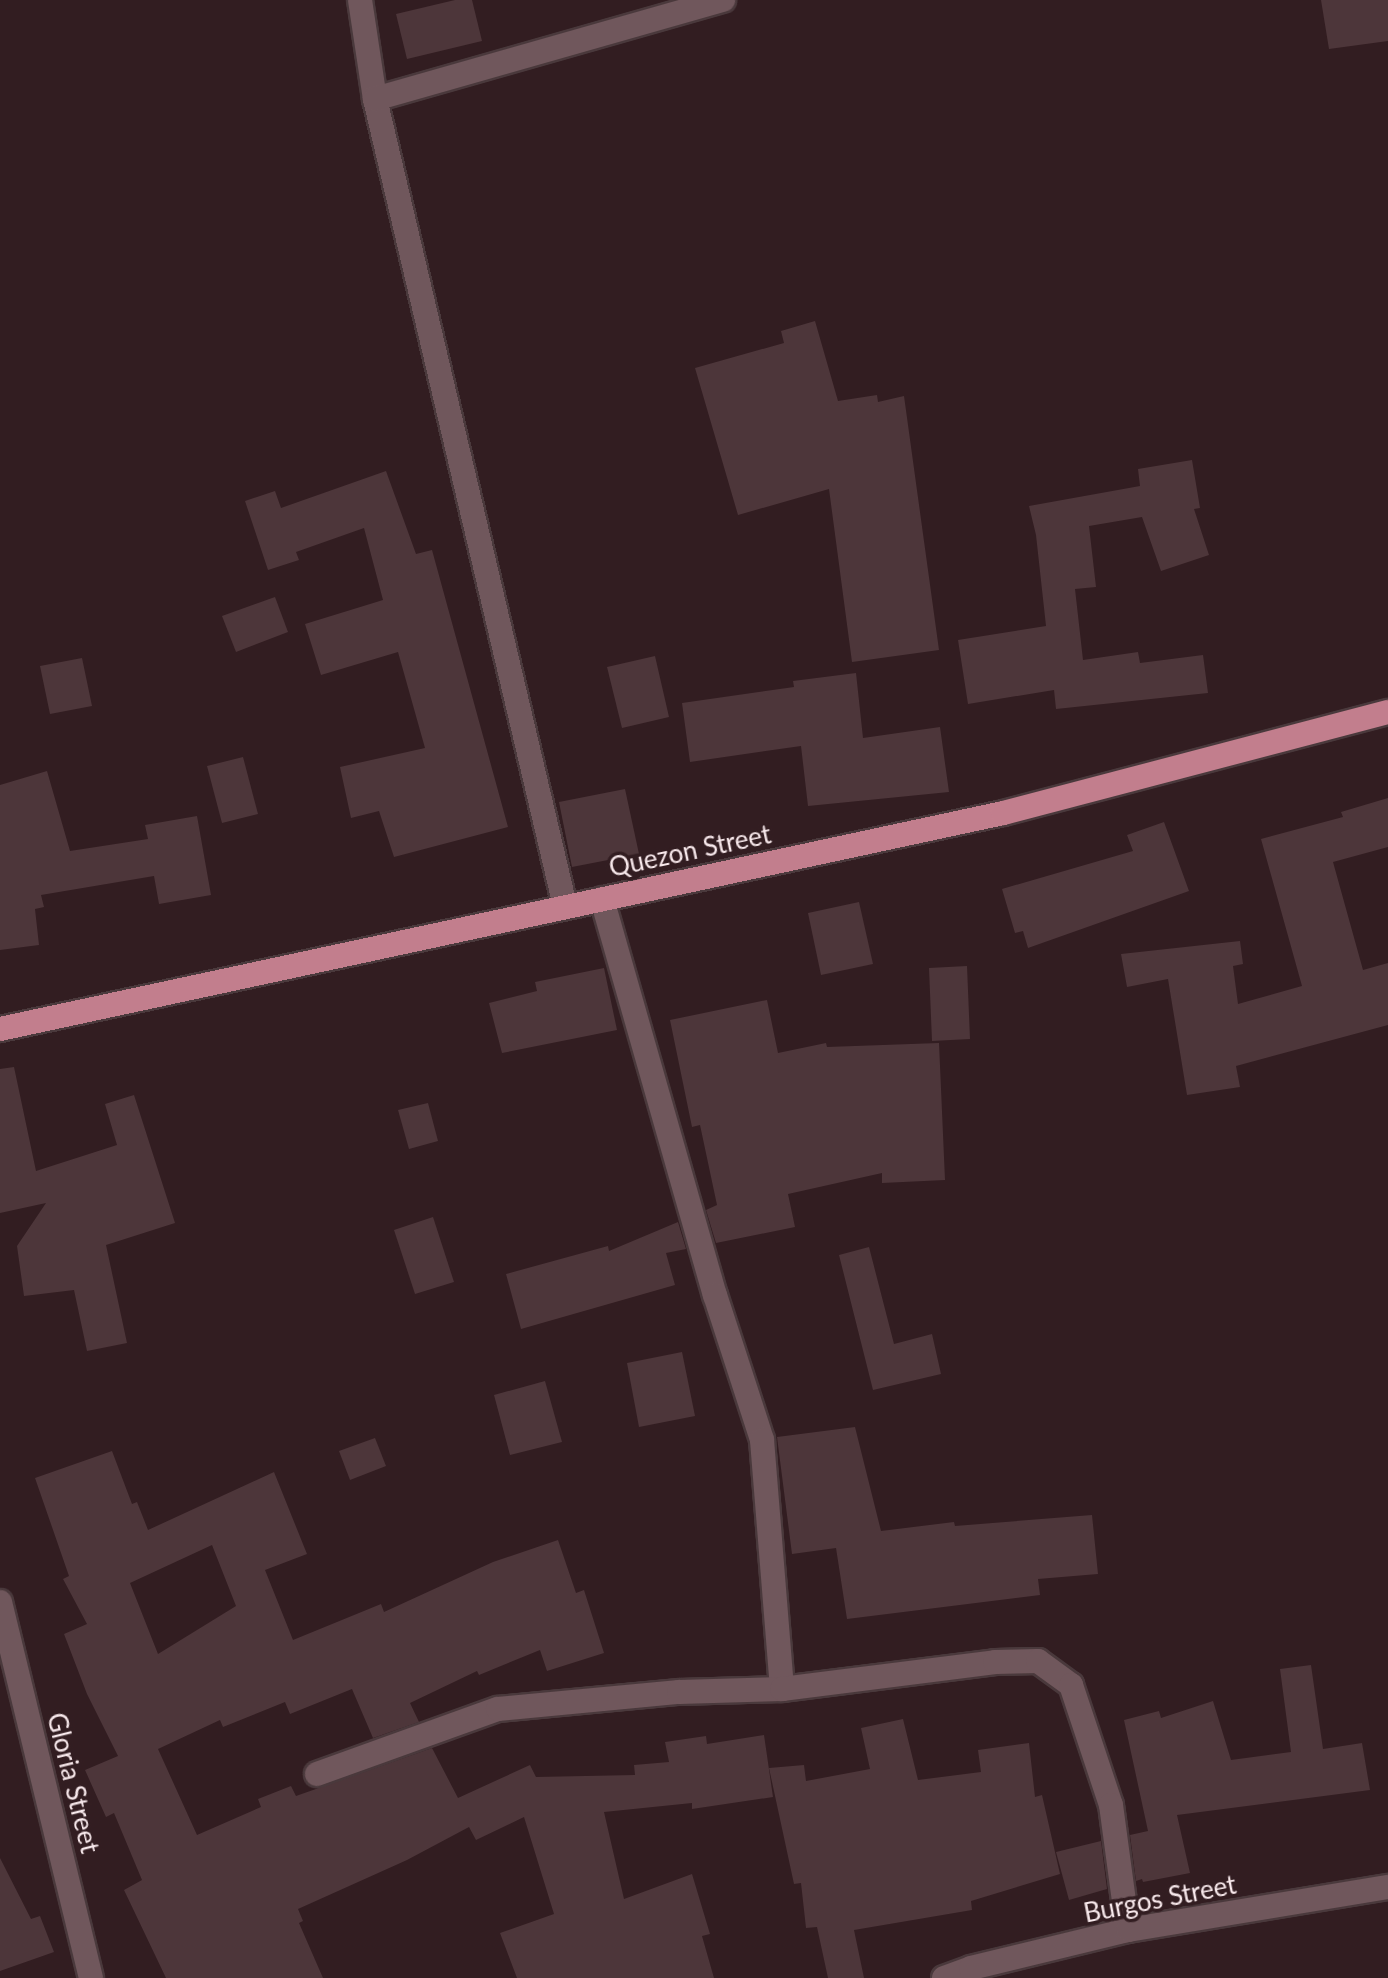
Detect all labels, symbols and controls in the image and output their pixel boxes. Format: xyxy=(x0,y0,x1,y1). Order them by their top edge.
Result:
street label: Quezon Street xyxy=(606,819,774,883)
street label: Gloria Street xyxy=(41,1710,105,1856)
street label: Burgos Street xyxy=(1081,1869,1239,1929)

